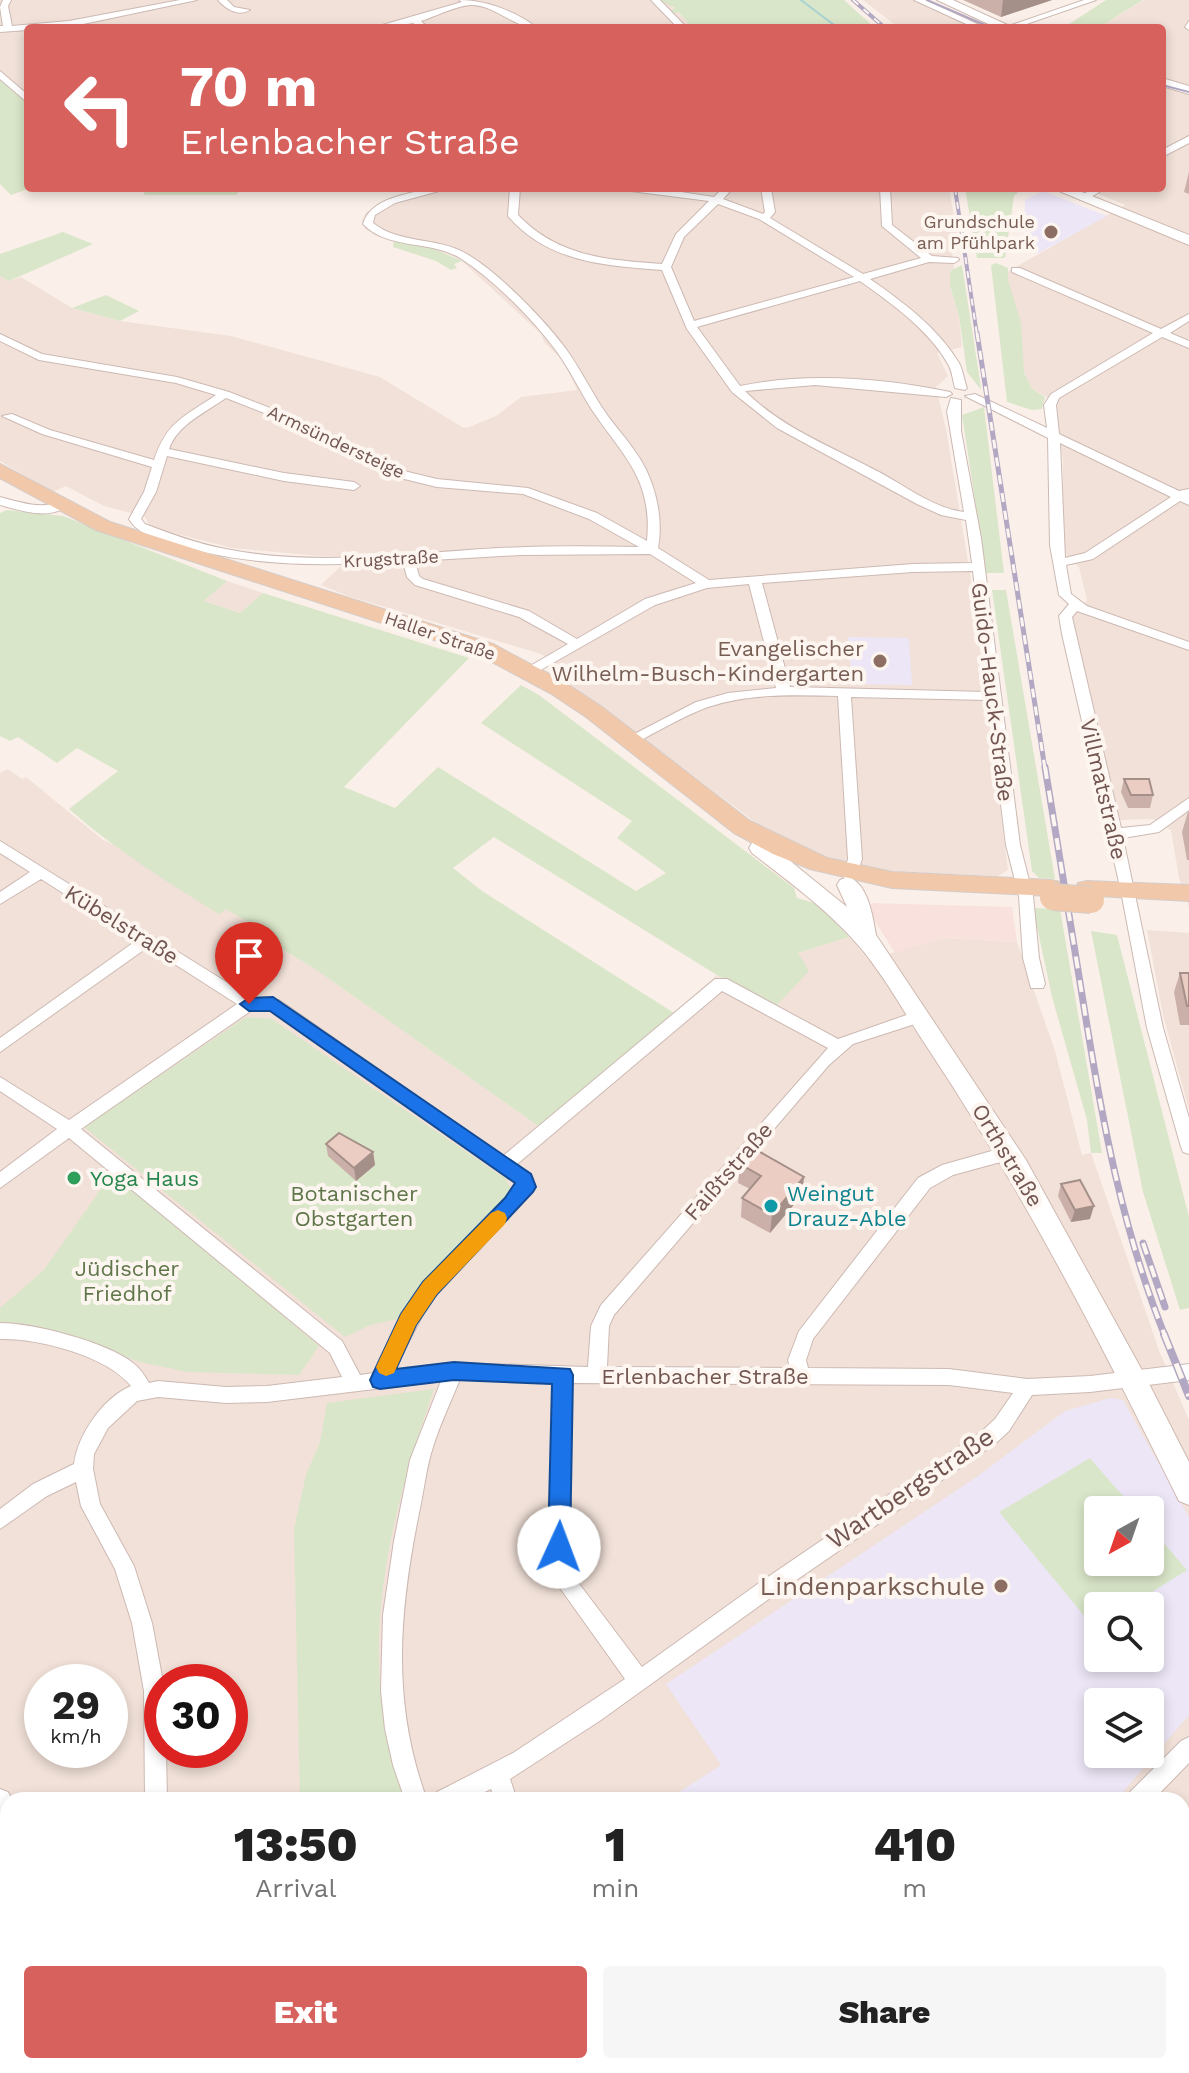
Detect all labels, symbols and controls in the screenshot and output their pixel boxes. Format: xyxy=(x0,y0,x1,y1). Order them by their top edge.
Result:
text: 70 m xyxy=(180,54,317,120)
icon: left xyxy=(48,56,152,160)
text: Erlenbacher Straße xyxy=(180,121,520,163)
place label: Grundschule am Pfühlpark xyxy=(917,211,1035,253)
marker: Grundschule am Pfühlpark xyxy=(1042,223,1060,241)
street label: Armsündersteige xyxy=(264,401,408,483)
street label: Krugstraße xyxy=(343,546,439,571)
street label: Guido-Hauck-Straße xyxy=(967,581,1018,803)
street label: Haller Straße xyxy=(382,607,498,664)
place label: Evangelischer Wilhelm-Busch-Kindergarten xyxy=(552,636,864,686)
marker: Evangelischer Wilhelm-Busch-Kindergarten xyxy=(871,652,889,670)
street label: Villmatstraße xyxy=(1075,716,1132,862)
street label: Kübelstraße xyxy=(60,880,183,969)
pin xyxy=(215,922,283,1004)
icon: arrive xyxy=(227,934,271,978)
street label: Orthstraße xyxy=(967,1099,1048,1211)
street label: Faißtstraße xyxy=(679,1117,778,1225)
place label: Yoga Haus xyxy=(90,1166,199,1191)
marker: Yoga Haus xyxy=(65,1169,83,1187)
park label: Botanischer Obstgarten xyxy=(290,1181,418,1231)
place label: Weingut Drauz-Able xyxy=(787,1181,907,1231)
marker: Weingut Drauz-Able xyxy=(762,1197,780,1215)
park label: Jüdischer Friedhof xyxy=(75,1256,179,1306)
street label: Erlenbacher Straße xyxy=(601,1364,809,1389)
street label: Wartbergstraße xyxy=(821,1421,999,1555)
north arrow xyxy=(1084,1496,1164,1576)
map controls xyxy=(1084,1496,1164,1768)
position arrow xyxy=(517,1505,601,1589)
place label: Lindenparkschule xyxy=(760,1571,985,1601)
marker: Lindenparkschule xyxy=(992,1577,1010,1595)
button: search xyxy=(1084,1592,1164,1672)
speed limit sign: 30 xyxy=(144,1664,248,1768)
text: 29 xyxy=(52,1682,100,1729)
button: layers xyxy=(1084,1688,1164,1768)
text: km/h xyxy=(50,1724,102,1748)
text: 13:50 xyxy=(234,1816,358,1873)
text: 1 xyxy=(605,1816,626,1873)
text: 410 xyxy=(873,1816,956,1873)
text: Arrival xyxy=(255,1873,336,1903)
text: min xyxy=(592,1873,639,1903)
text: m xyxy=(902,1873,927,1903)
button: Exit xyxy=(24,1966,587,2058)
button: Share xyxy=(603,1966,1166,2058)

